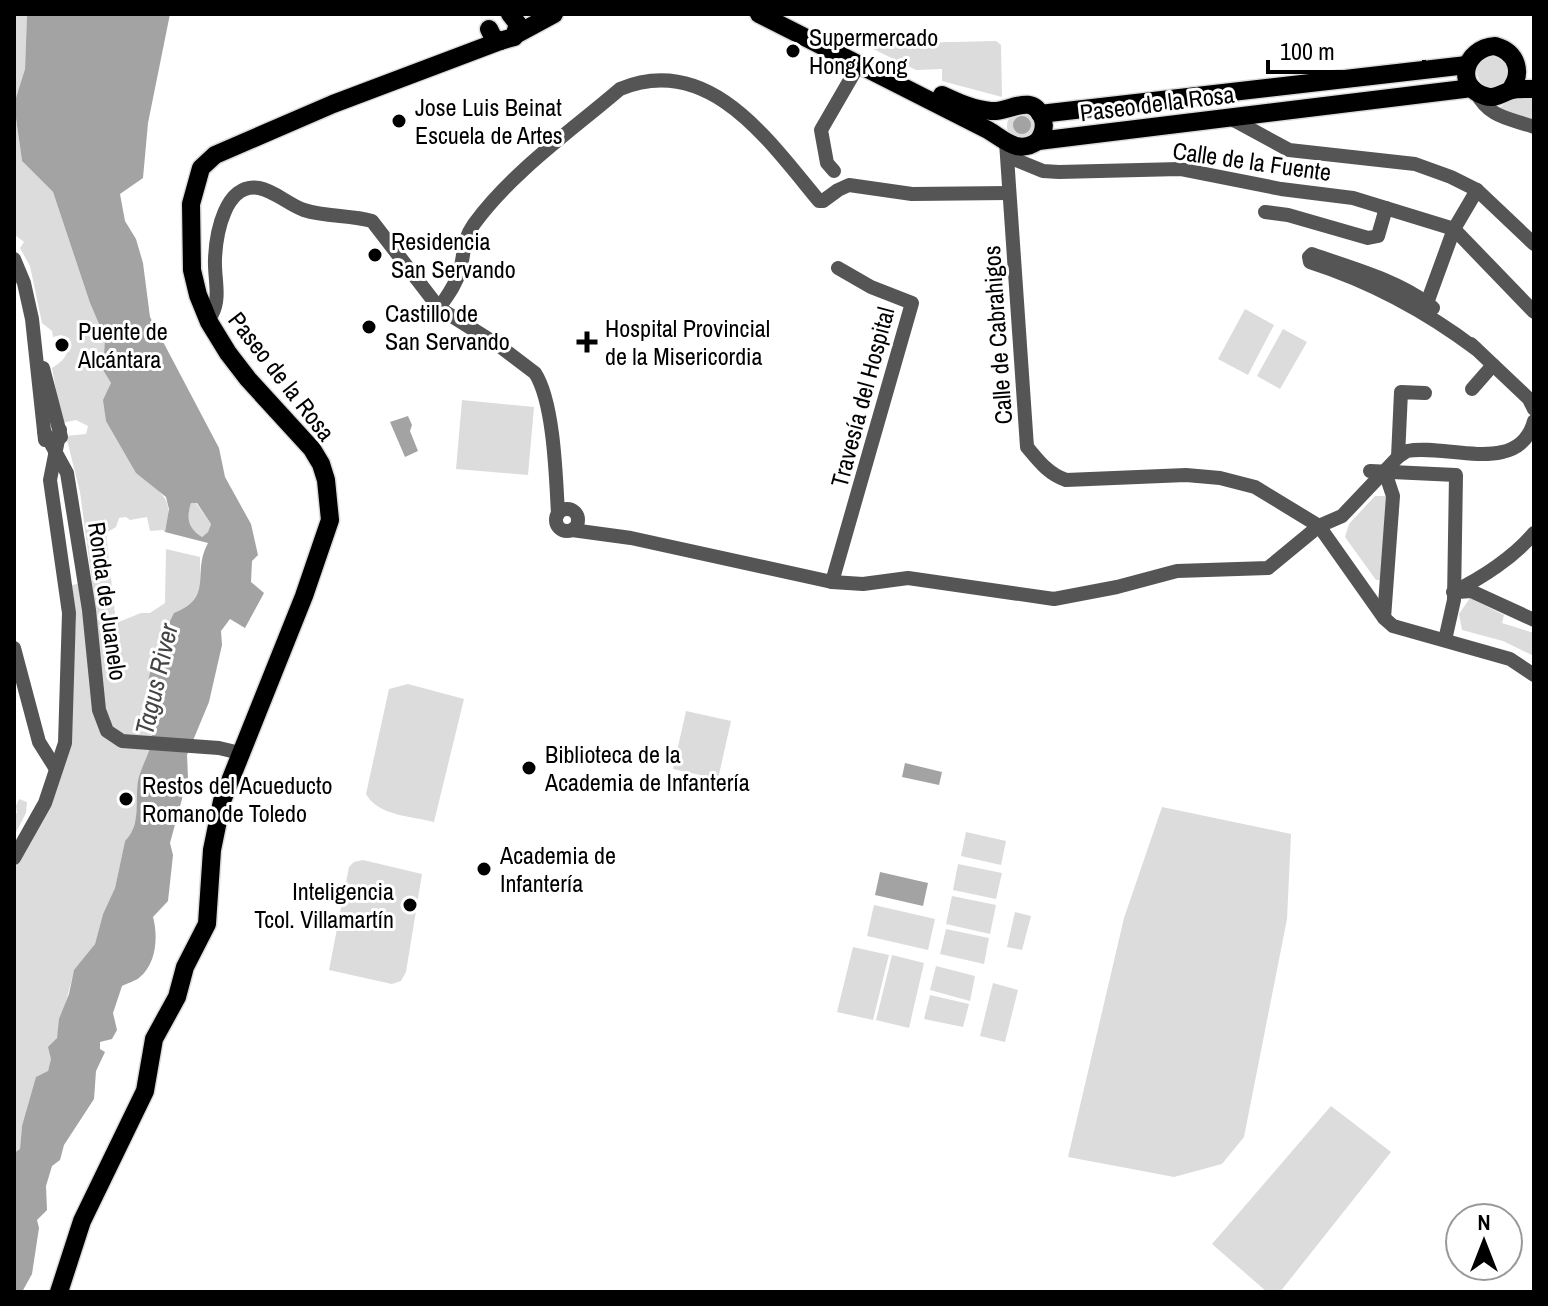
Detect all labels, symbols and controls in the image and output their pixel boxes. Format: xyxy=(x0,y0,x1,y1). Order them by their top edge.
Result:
place label: Supermercado Hong Kong xyxy=(809,21,938,81)
scale bar xyxy=(1268,24,1424,74)
text: 100 m xyxy=(1280,35,1335,67)
marker: Supermercado Hong Kong xyxy=(784,42,802,60)
street label: Paseo de la Rosa xyxy=(1078,78,1236,128)
place label: Jose Luis Beinat Escuela de Artes xyxy=(415,91,563,151)
marker: Jose Luis Beinat Escuela de Artes xyxy=(390,112,408,130)
street label: Calle de la Fuente xyxy=(1171,134,1333,188)
place label: Residencia San Servando xyxy=(391,225,516,285)
street label: Calle de Cabrahigos xyxy=(975,244,1019,426)
marker: Residencia San Servando xyxy=(366,246,384,264)
place label: Castillo de San Servando xyxy=(385,297,510,357)
street label: Travesía del Hospital xyxy=(823,303,901,491)
street label: Paseo de la Rosa xyxy=(222,305,342,447)
place label: Hospital Provincial de la Misericordia xyxy=(605,312,770,372)
place label: Puente de Alcántara xyxy=(77,315,168,375)
marker: Castillo de San Servando xyxy=(360,318,378,336)
marker: Hospital Provincial de la Misericordia xyxy=(576,331,598,353)
marker: Puente de Alcántara xyxy=(53,336,71,354)
street label: Ronda de Juanelo xyxy=(81,520,135,682)
water label: Tagus River xyxy=(126,619,186,738)
place label: Biblioteca de la Academia de Infantería xyxy=(544,738,750,798)
marker: Biblioteca de la Academia de Infantería xyxy=(520,759,538,777)
place label: Restos del Acueducto Romano de Toledo xyxy=(142,769,332,829)
marker: Restos del Acueducto Romano de Toledo xyxy=(117,790,135,808)
place label: Academia de Infantería xyxy=(499,839,616,899)
marker: Academia de Infantería xyxy=(475,860,493,878)
place label: Inteligencia Tcol. Villamartín xyxy=(254,875,394,935)
marker: Inteligencia Tcol. Villamartín xyxy=(401,896,419,914)
north arrow xyxy=(1444,1202,1524,1282)
text: N xyxy=(1477,1207,1491,1237)

